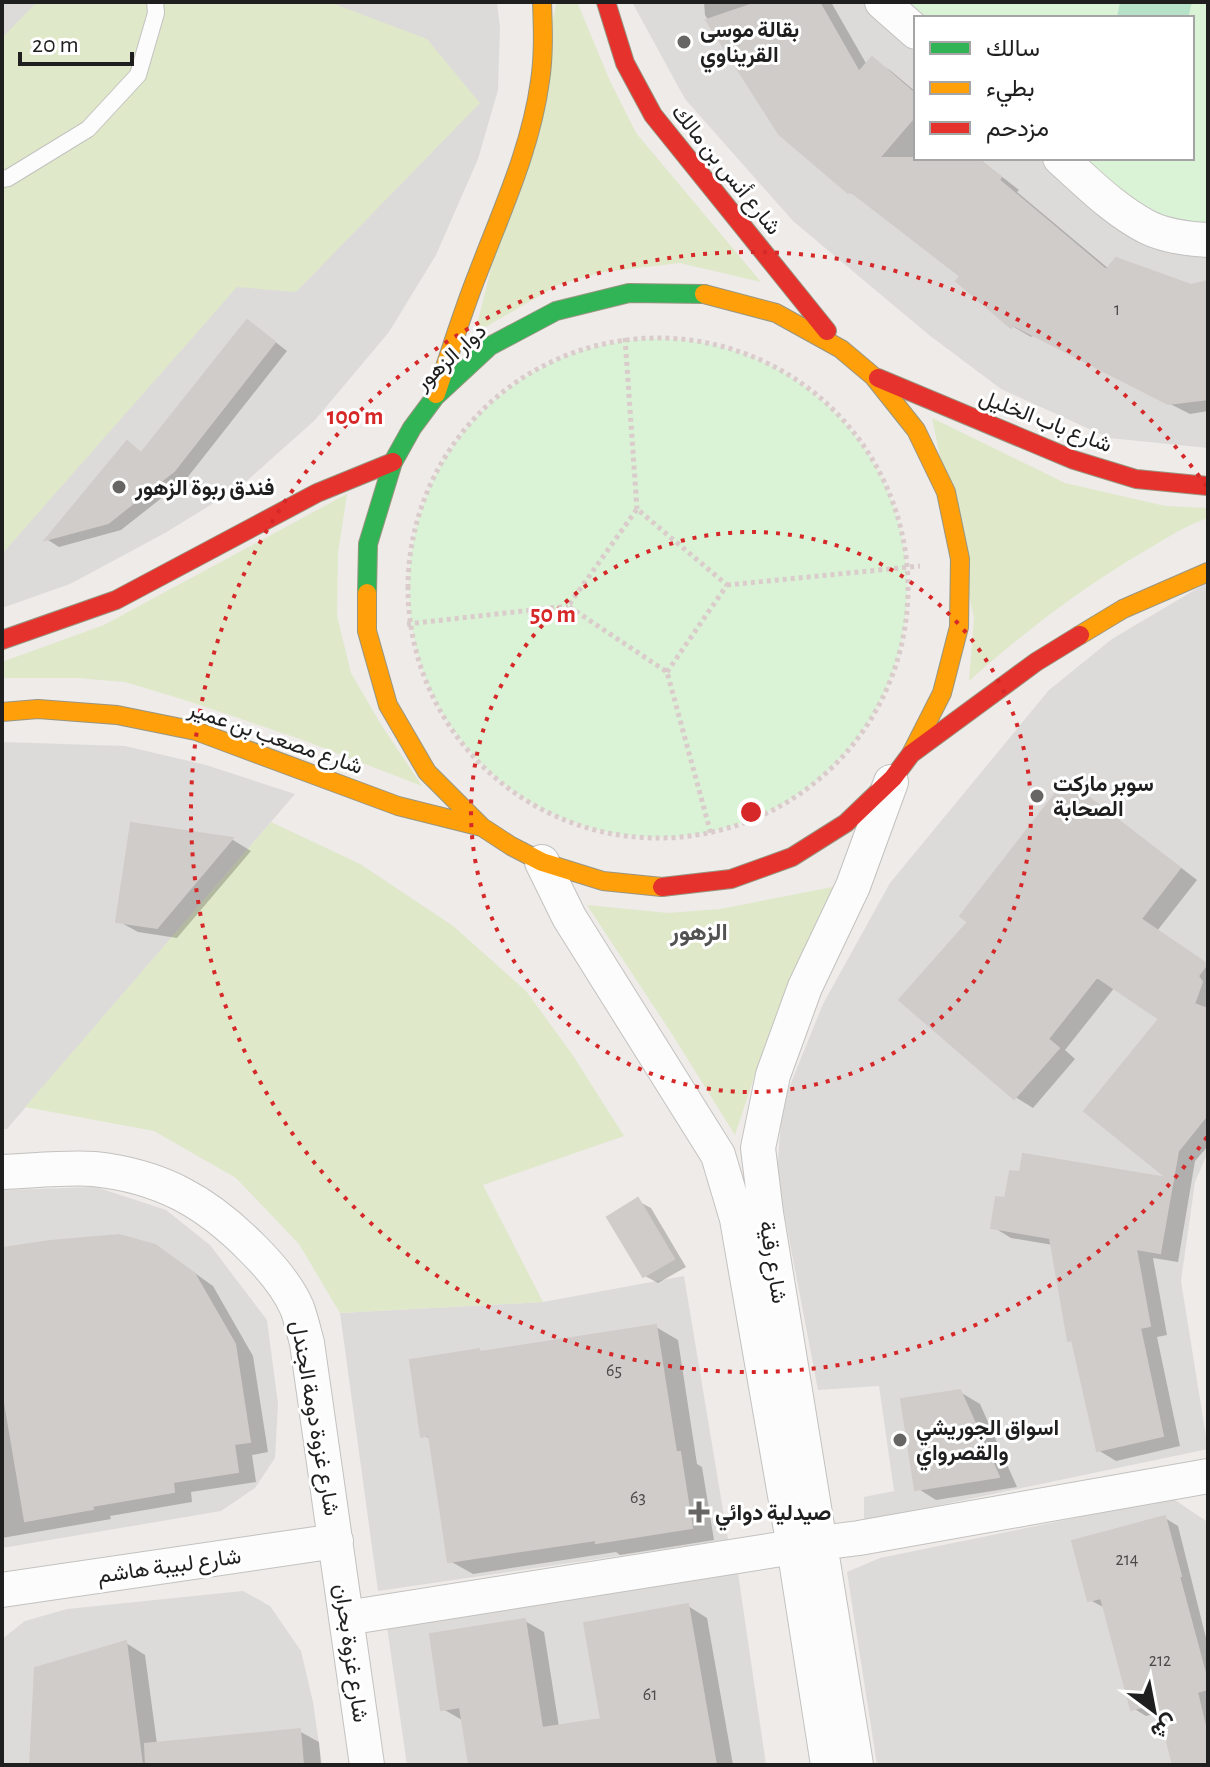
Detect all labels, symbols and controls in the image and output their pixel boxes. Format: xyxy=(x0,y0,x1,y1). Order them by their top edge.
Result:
scale bar xyxy=(20,16,132,66)
legend xyxy=(914,16,1194,160)
place label: بقالة موسى القريناوي xyxy=(700,19,799,73)
text: 20 m xyxy=(32,33,79,57)
marker: بقالة موسى القريناوي xyxy=(675,33,693,51)
text: سالك xyxy=(986,37,1040,61)
text: بطيء xyxy=(986,77,1035,107)
street label: شارع أنس بن مالك xyxy=(665,100,786,241)
text: مزدحم xyxy=(986,117,1049,144)
house number: 1 xyxy=(1114,301,1120,319)
street label: دوار الزهور xyxy=(410,319,492,396)
street label: شارع باب الخليل xyxy=(975,386,1115,459)
text: 100 m xyxy=(327,405,383,429)
place label: فندق ربوة الزهور xyxy=(134,477,274,501)
marker: فندق ربوة الزهور xyxy=(110,478,128,496)
text: 50 m xyxy=(530,603,576,627)
street label: شارع مصعب بن عمير xyxy=(184,698,366,781)
place label: سوبر ماركت الصحابة xyxy=(1053,773,1154,822)
marker: سوبر ماركت الصحابة xyxy=(1028,787,1046,805)
centre of rings xyxy=(737,798,765,826)
district label: الزهور xyxy=(669,921,728,947)
street label: شارع رقية xyxy=(753,1219,790,1306)
street label: شارع غزوة دومة الجندل xyxy=(284,1319,343,1518)
house number: 65 xyxy=(606,1362,622,1380)
place label: اسواق الجوريشي والقصرواي xyxy=(916,1417,1059,1471)
marker: اسواق الجوريشي والقصرواي xyxy=(891,1431,909,1449)
house number: 63 xyxy=(630,1489,646,1507)
place label: صيدلية دوائي xyxy=(715,1502,832,1531)
marker: صيدلية دوائي xyxy=(690,1503,708,1521)
street label: شارع لبيبة هاشم xyxy=(96,1545,243,1590)
house number: 214 xyxy=(1115,1551,1139,1569)
street label: شارع غزوة بحران xyxy=(327,1582,372,1724)
house number: 212 xyxy=(1149,1652,1171,1670)
north arrow xyxy=(1114,1671,1194,1751)
house number: 61 xyxy=(643,1686,657,1704)
text: ش xyxy=(1146,1709,1181,1743)

